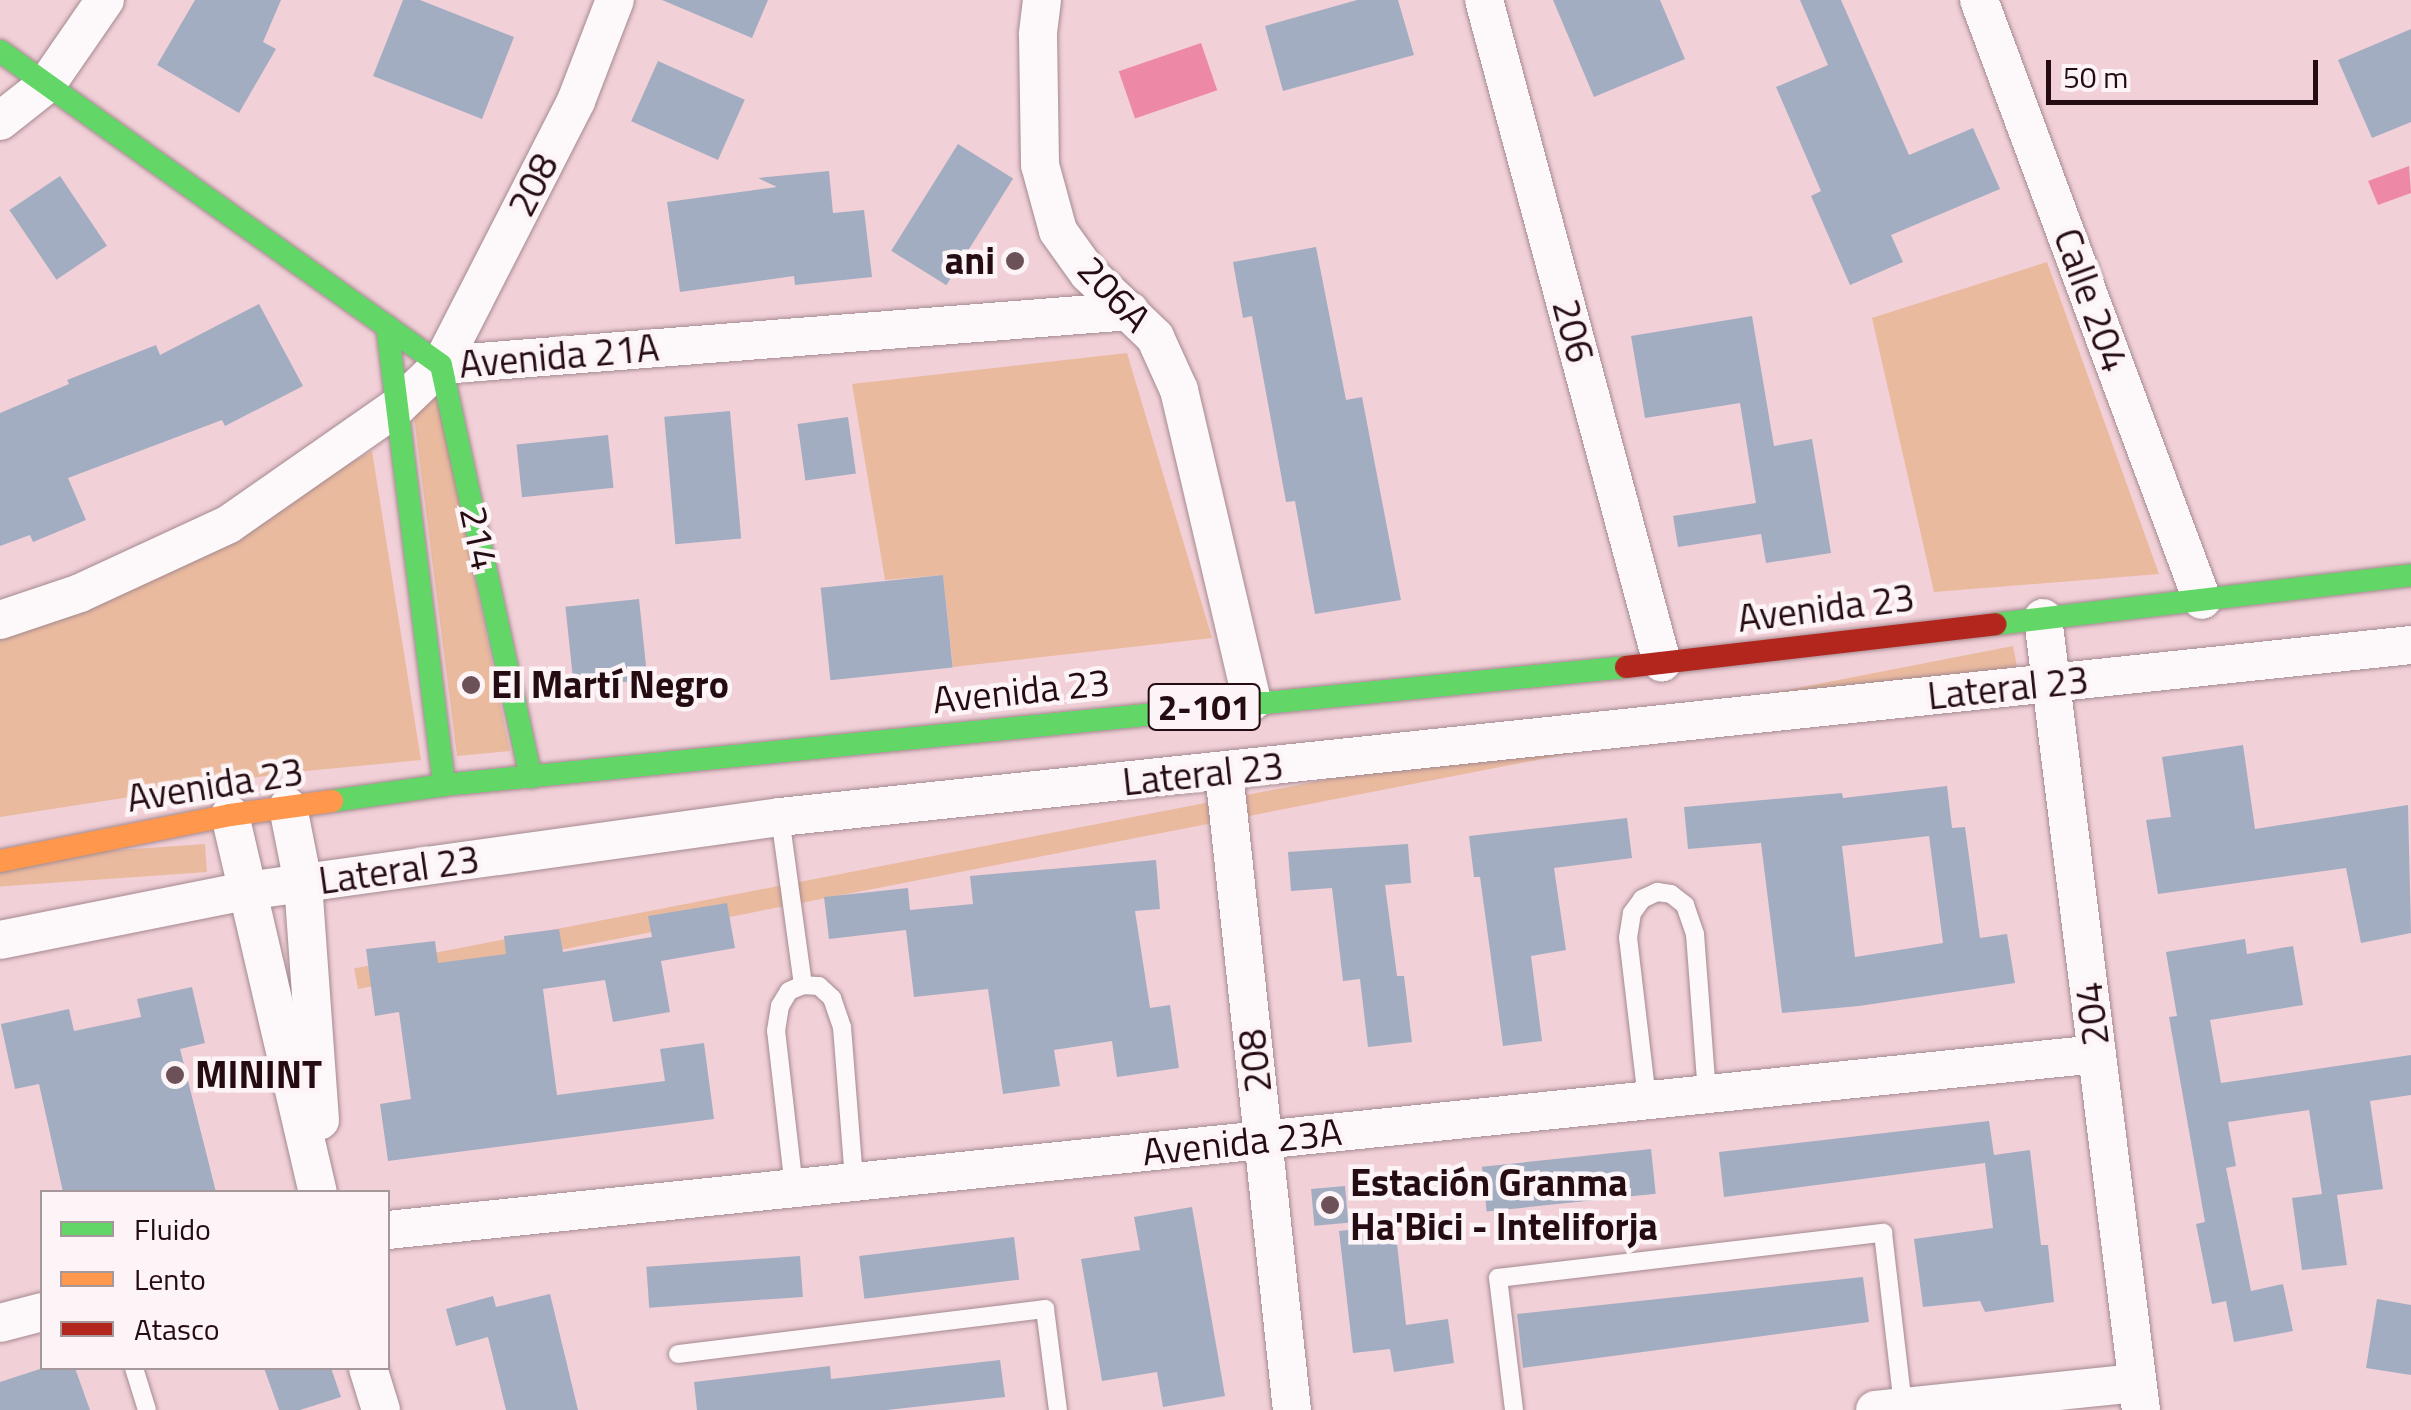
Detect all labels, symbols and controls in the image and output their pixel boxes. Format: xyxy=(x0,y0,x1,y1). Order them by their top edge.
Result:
scale bar xyxy=(2051,40,2324,102)
text: 50 m xyxy=(2063,54,2128,100)
street label: 208 xyxy=(498,146,568,224)
street label: Calle 204 xyxy=(2044,222,2138,378)
place label: ani xyxy=(945,238,995,284)
street label: 206A xyxy=(1068,247,1160,341)
marker: ani xyxy=(1004,250,1026,272)
street label: 206 xyxy=(1543,294,1603,368)
street label: Avenida 21A xyxy=(457,325,661,387)
street label: 214 xyxy=(450,502,508,574)
street label: Avenida 23 xyxy=(1735,575,1917,641)
street label: Lateral 23 xyxy=(1925,657,2091,719)
street label: Avenida 23 xyxy=(930,659,1112,723)
place label: El Martí Negro xyxy=(491,662,729,708)
marker: El Martí Negro xyxy=(460,674,482,696)
road number: 2-101 xyxy=(1146,677,1262,737)
street label: Lateral 23 xyxy=(1120,743,1286,805)
street label: Avenida 23 xyxy=(124,749,306,821)
street label: Lateral 23 xyxy=(316,836,482,904)
street label: 204 xyxy=(2065,980,2119,1048)
street label: 208 xyxy=(1229,1027,1281,1095)
place label: MININT xyxy=(195,1052,322,1098)
marker: MININT xyxy=(164,1064,186,1086)
street label: Avenida 23A xyxy=(1140,1109,1344,1175)
place label: Estación Granma Ha'Bici - Inteliforja xyxy=(1350,1160,1658,1250)
legend xyxy=(40,1190,390,1370)
marker: Estación Granma Ha'Bici - Inteliforja xyxy=(1319,1194,1341,1216)
text: Fluido xyxy=(134,1206,211,1252)
text: Lento xyxy=(134,1256,206,1302)
text: Atasco xyxy=(134,1306,220,1352)

